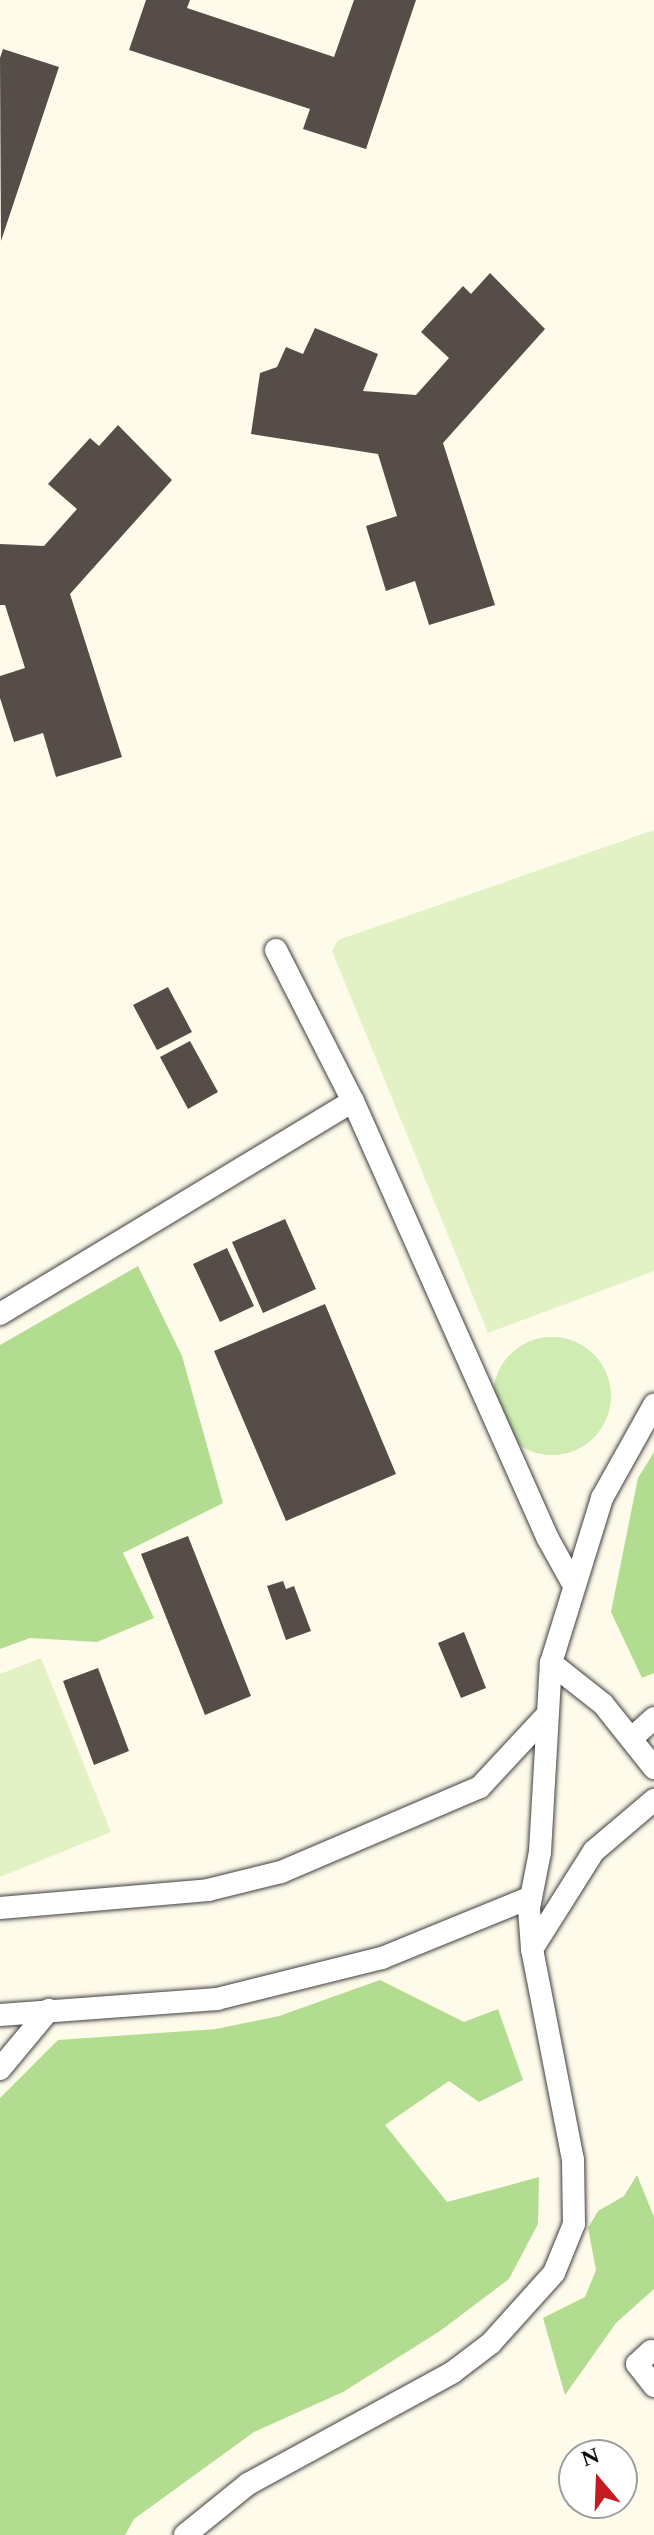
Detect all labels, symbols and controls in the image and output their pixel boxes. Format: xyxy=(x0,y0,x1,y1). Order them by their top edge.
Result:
north arrow xyxy=(558,2439,638,2519)
text: N xyxy=(577,2439,605,2476)

